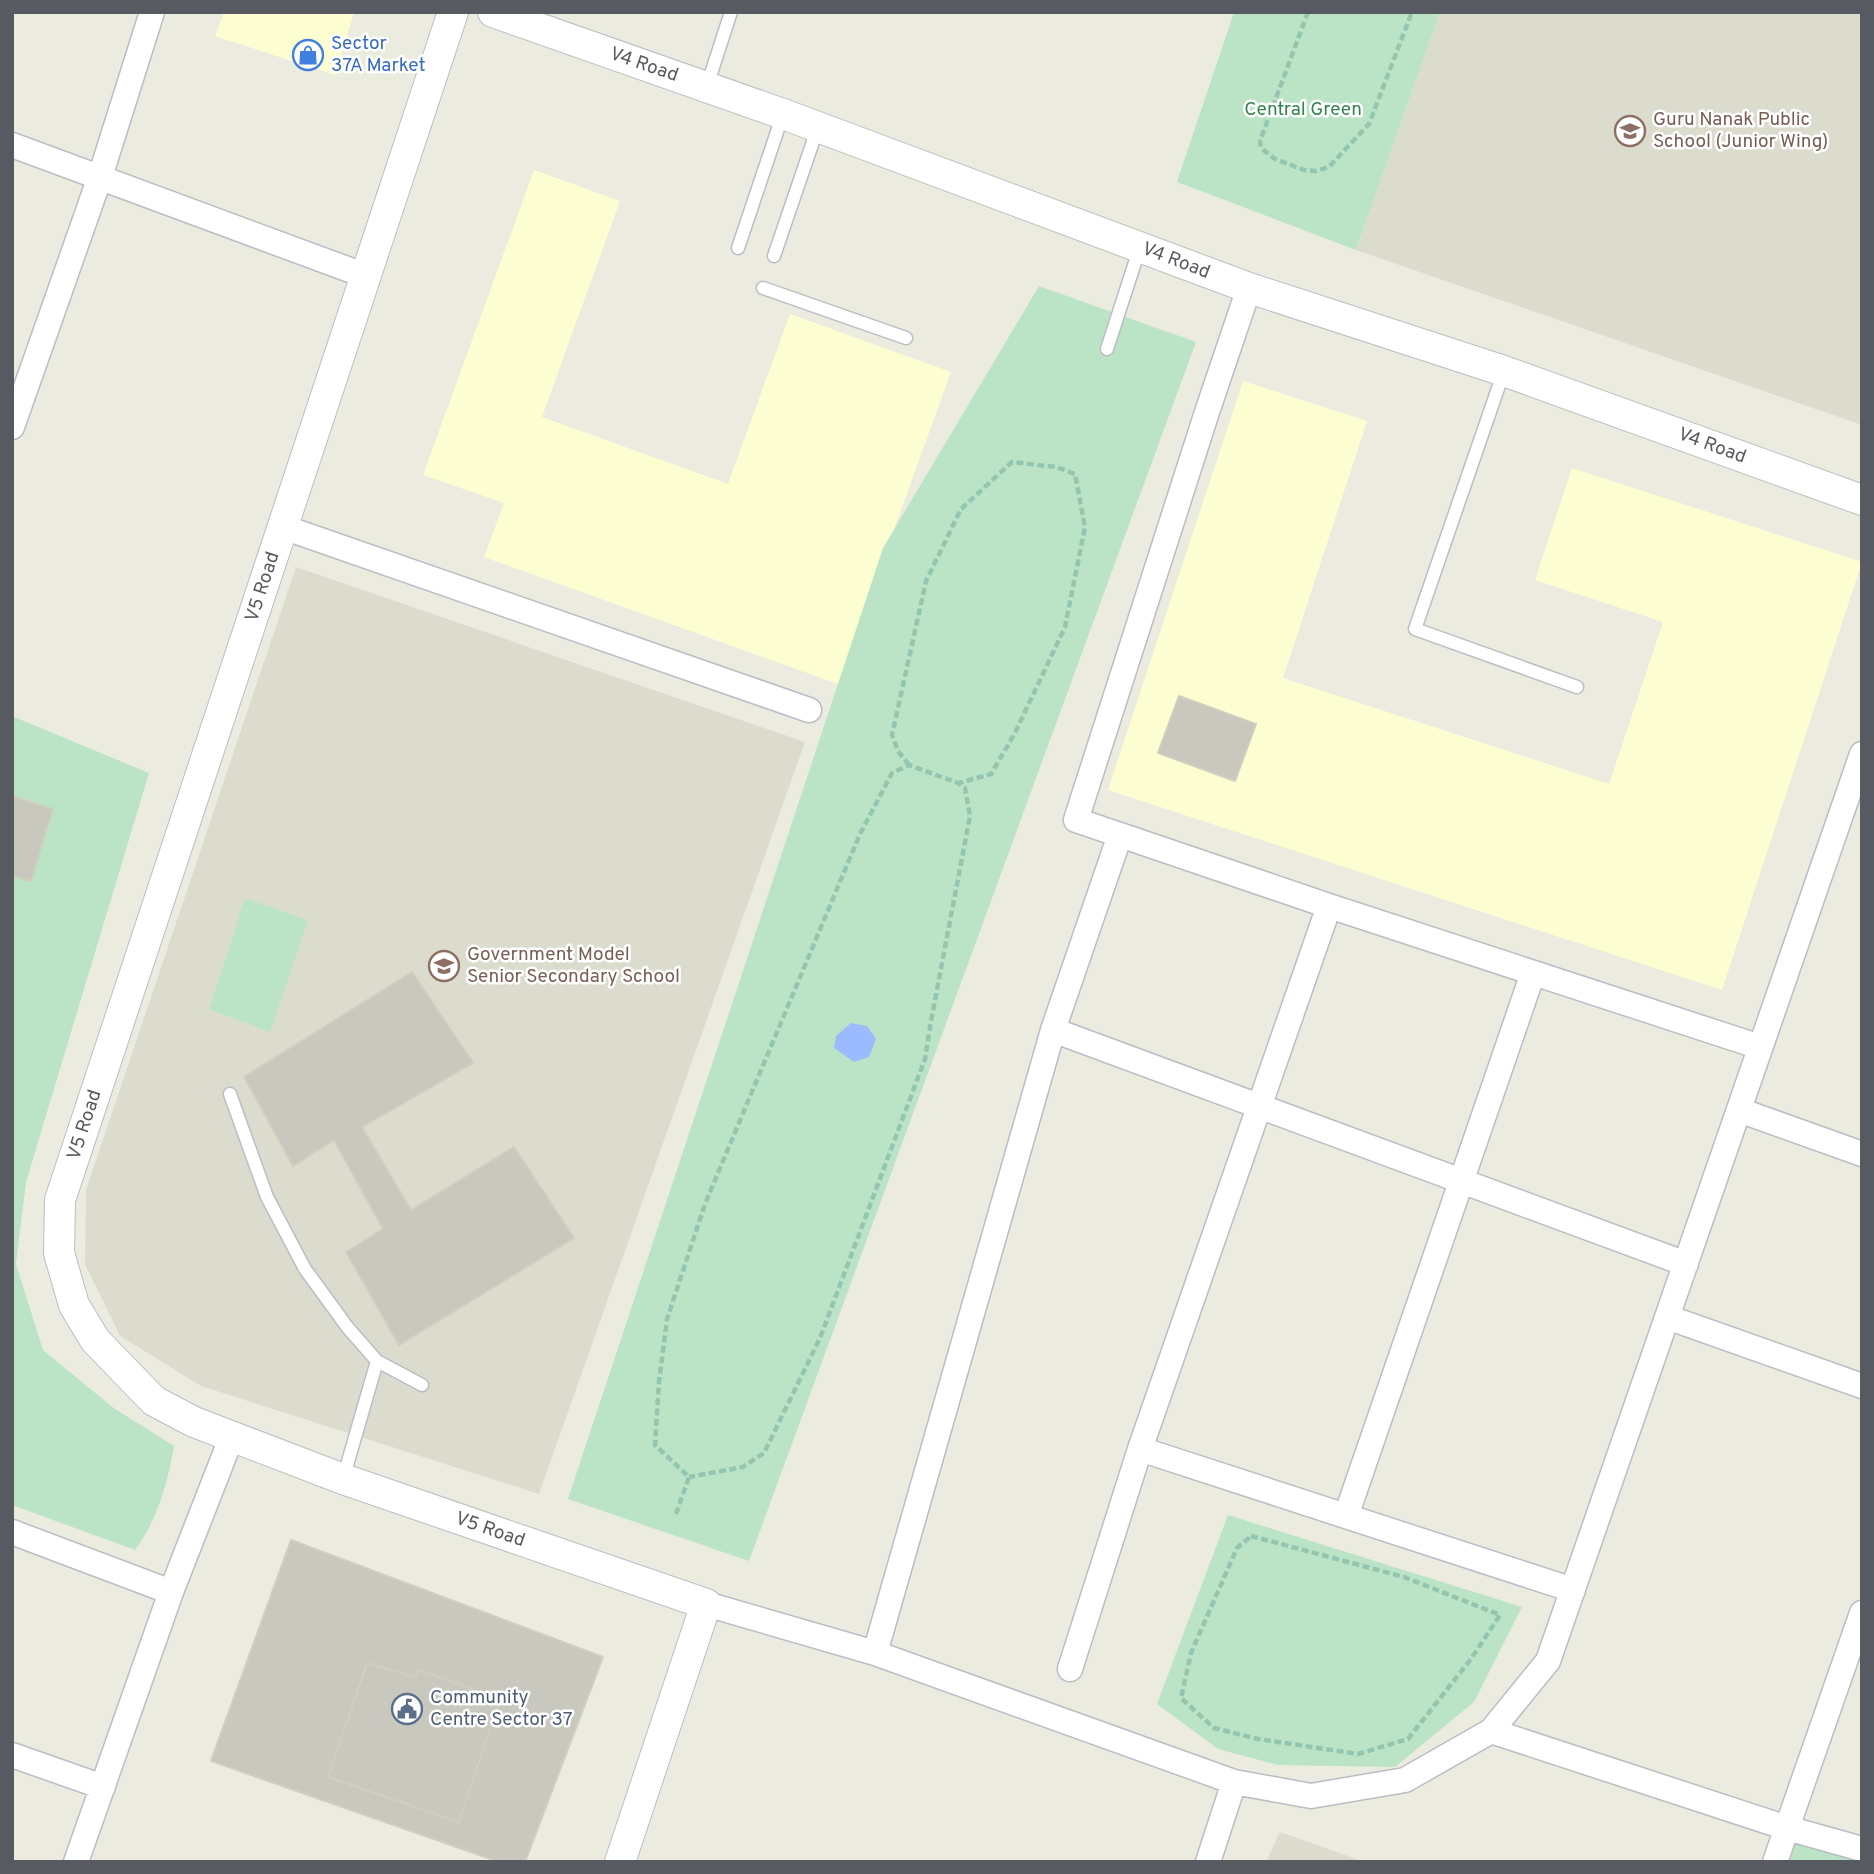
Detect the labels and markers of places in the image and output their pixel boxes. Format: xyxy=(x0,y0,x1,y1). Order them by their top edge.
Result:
place label: Sector 37A Market xyxy=(331,32,426,78)
shop icon: Sector 37A Market xyxy=(291,38,325,72)
place label: Guru Nanak Public School (Junior Wing) xyxy=(1653,108,1828,154)
school or university icon: Guru Nanak Public School (Junior Wing) xyxy=(1613,114,1647,148)
place label: Government Model Senior Secondary School xyxy=(467,943,680,989)
school or university icon: Government Model Senior Secondary School xyxy=(427,949,461,983)
place label: Community Centre Sector 37 xyxy=(430,1686,573,1732)
public building icon: Community Centre Sector 37 xyxy=(390,1692,424,1726)

